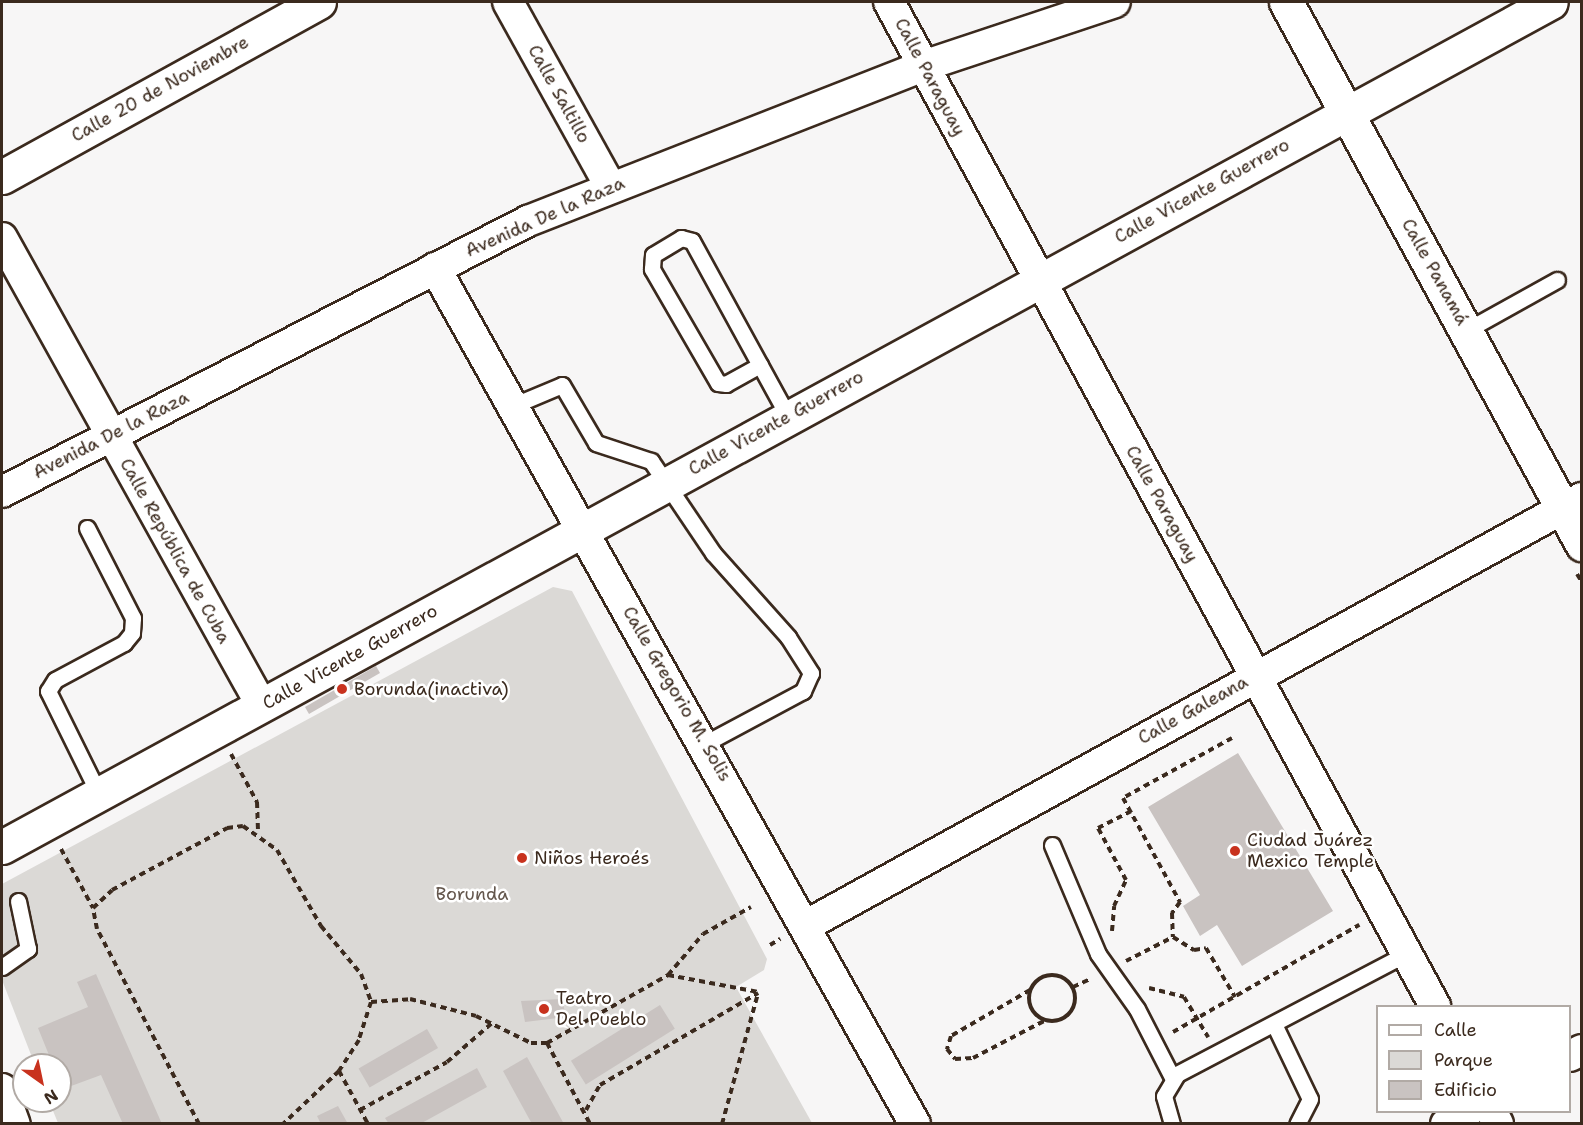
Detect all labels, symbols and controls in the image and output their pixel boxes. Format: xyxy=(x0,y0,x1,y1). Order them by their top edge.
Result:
street label: Calle Paraguay xyxy=(890,15,970,139)
street label: Calle 20 de Noviembre xyxy=(68,31,252,147)
street label: Calle Saltillo xyxy=(523,41,595,147)
street label: Calle Vicente Guerrero xyxy=(1111,134,1293,248)
street label: Avenida De la Raza xyxy=(462,172,628,262)
street label: Calle Panamá xyxy=(1397,215,1473,329)
street label: Calle Vicente Guerrero xyxy=(685,366,867,480)
street label: Avenida De la Raza xyxy=(30,386,192,484)
street label: Calle Paraguay xyxy=(1121,442,1203,566)
street label: Calle República de Cuba xyxy=(115,455,235,647)
street label: Calle Vicente Guerrero xyxy=(259,600,441,714)
street label: Calle Gregorio M. Solis xyxy=(618,603,736,785)
street label: Calle Galeana xyxy=(1134,671,1252,749)
place label: Borunda(inactiva) xyxy=(354,678,509,700)
marker: Borunda(inactiva) xyxy=(335,682,349,696)
place label: Ciudad Juárez Mexico Temple xyxy=(1247,830,1374,872)
marker: Ciudad Juárez Mexico Temple xyxy=(1228,844,1242,858)
place label: Niños Heroés xyxy=(534,847,649,869)
marker: Niños Heroés xyxy=(515,851,529,865)
park label: Borunda xyxy=(435,883,509,905)
place label: Teatro Del Pueblo xyxy=(556,988,646,1030)
marker: Teatro Del Pueblo xyxy=(537,1002,551,1016)
legend xyxy=(1376,1005,1571,1113)
text: Calle xyxy=(1434,1018,1477,1042)
text: Parque xyxy=(1434,1048,1493,1072)
north arrow xyxy=(12,1053,72,1113)
text: Edificio xyxy=(1434,1078,1497,1102)
text: N xyxy=(40,1085,62,1109)

